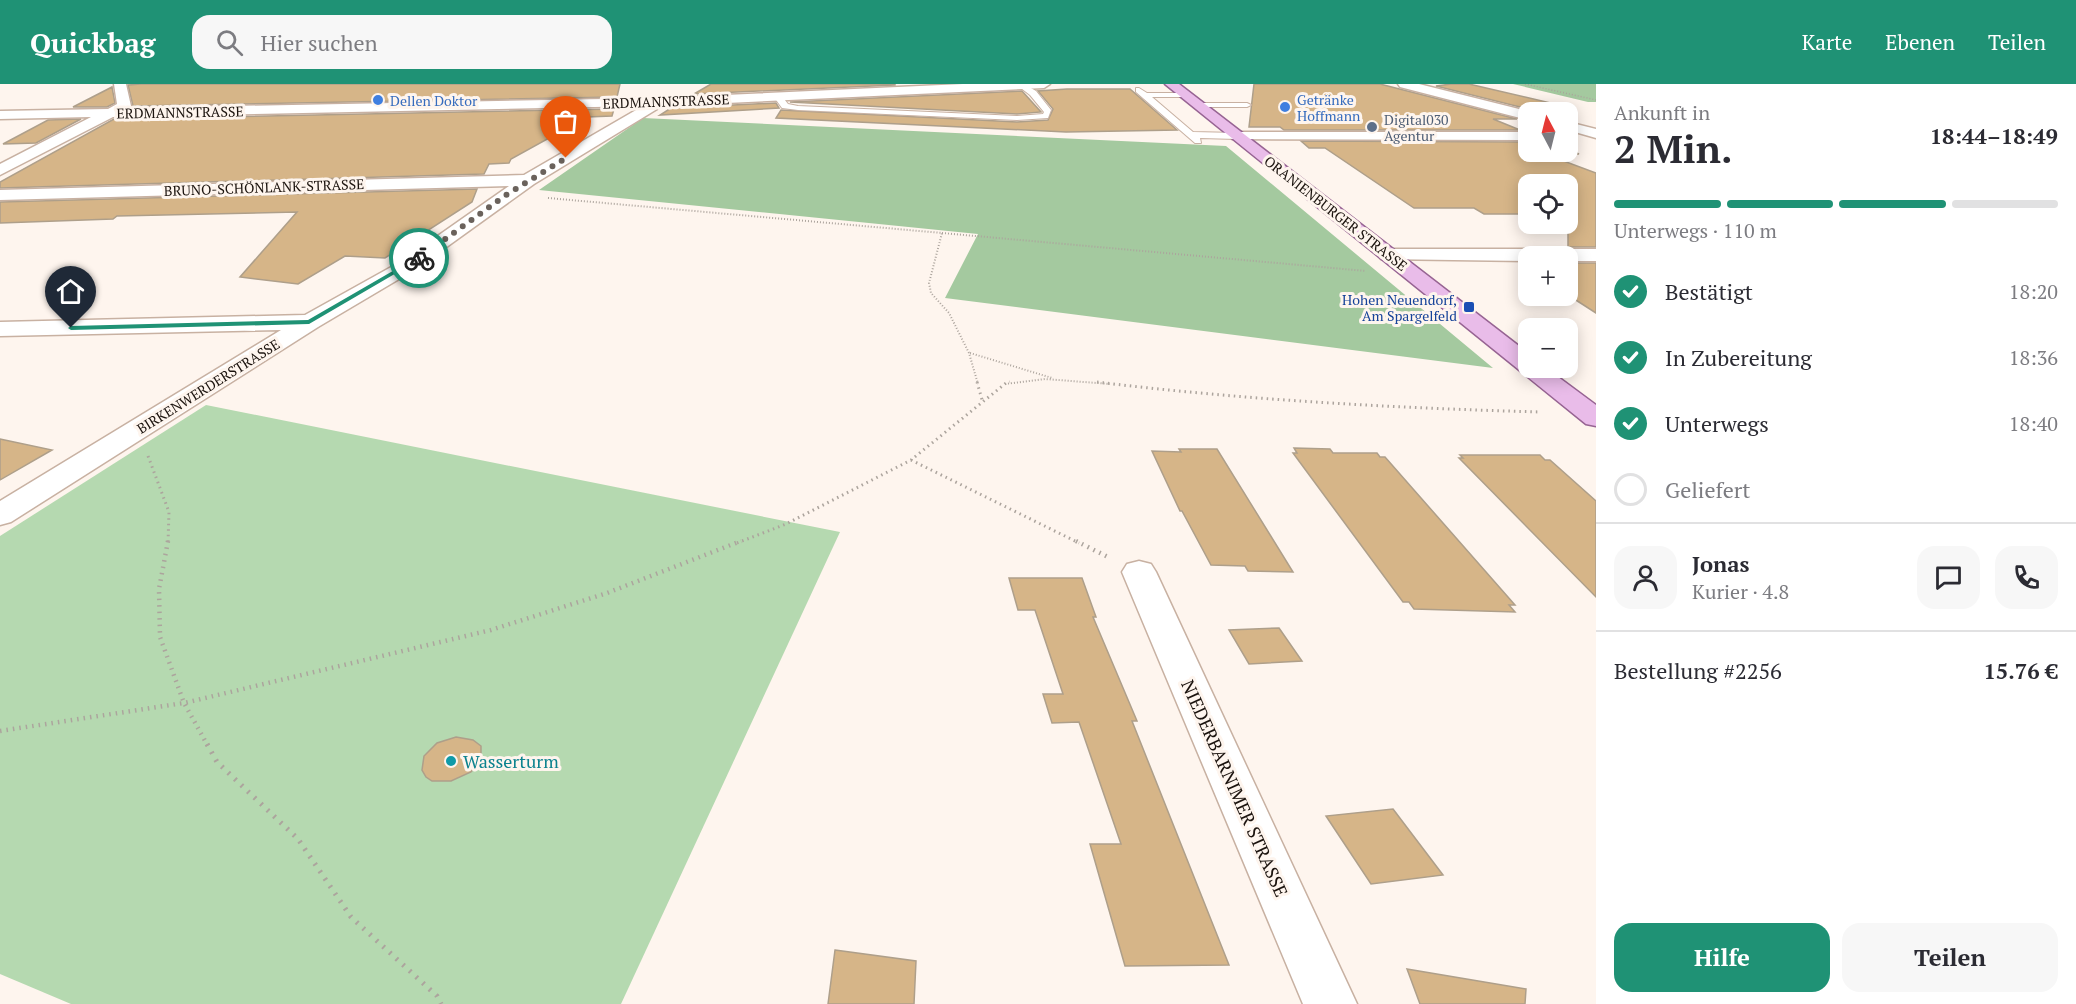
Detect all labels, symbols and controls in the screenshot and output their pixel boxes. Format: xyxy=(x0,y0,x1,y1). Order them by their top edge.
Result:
search box xyxy=(192,15,612,69)
text: Quickbag xyxy=(30,24,156,61)
icon: search xyxy=(213,26,246,59)
text: Hier suchen xyxy=(261,28,378,57)
text: Karte xyxy=(1802,28,1852,56)
text: Ebenen xyxy=(1885,28,1955,56)
text: Teilen xyxy=(1988,28,2046,56)
street label: ERDMANNSTRASSE xyxy=(602,89,730,113)
place label: Getränke Hoffmann xyxy=(1297,90,1361,125)
place label: Dellen Doktor xyxy=(390,91,478,110)
marker: Dellen Doktor xyxy=(371,93,385,107)
pin xyxy=(540,96,591,158)
text: Ankunft in xyxy=(1614,99,1710,126)
marker: Getränke Hoffmann xyxy=(1278,100,1292,114)
street label: ERDMANNSTRASSE xyxy=(116,101,244,123)
north arrow xyxy=(1518,102,1578,162)
map controls xyxy=(1518,102,1578,378)
icon: bag xyxy=(549,105,582,138)
place label: Digital030 Agentur xyxy=(1384,110,1449,145)
marker: Digital030 Agentur xyxy=(1365,120,1379,134)
text: 18:44–18:49 xyxy=(1930,121,2058,150)
text: 2 Min. xyxy=(1614,122,1732,174)
street label: ORANIENBURGER STRASSE xyxy=(1260,151,1412,275)
street label: BRUNO-SCHÖNLANK-STRASSE xyxy=(164,174,364,200)
button: locate xyxy=(1518,174,1578,234)
text: Unterwegs · 110 m xyxy=(1614,217,1777,244)
courier xyxy=(389,228,449,288)
icon: bike xyxy=(403,242,436,275)
button: + xyxy=(1518,246,1578,306)
pin xyxy=(45,266,96,328)
icon: home xyxy=(54,275,87,308)
icon: check xyxy=(1614,275,1647,308)
text: Bestätigt xyxy=(1665,277,1753,306)
text: 18:20 xyxy=(2009,278,2058,305)
place label: Hohen Neuendorf, Am Spargelfeld xyxy=(1342,290,1457,325)
marker: Hohen Neuendorf, Am Spargelfeld xyxy=(1462,300,1476,314)
button: − xyxy=(1518,318,1578,378)
street label: BIRKENWERDERSTRASSE xyxy=(133,334,283,438)
icon: check xyxy=(1614,341,1647,374)
text: In Zubereitung xyxy=(1665,343,1812,372)
text: 18:36 xyxy=(2009,344,2058,371)
icon: check xyxy=(1614,407,1647,440)
text: Unterwegs xyxy=(1665,409,1769,438)
text: 18:40 xyxy=(2009,410,2058,437)
text: Geliefert xyxy=(1665,475,1750,504)
button: person xyxy=(1614,546,1677,609)
button: chat xyxy=(1917,546,1980,609)
button: phone xyxy=(1995,546,2058,609)
text: Jonas xyxy=(1692,549,1749,578)
text: Kurier · 4.8 xyxy=(1692,578,1789,605)
text: Bestellung #2256 xyxy=(1614,656,1782,685)
text: 15.76 € xyxy=(1983,656,2058,685)
street label: NIEDERBARNIMER STRASSE xyxy=(1176,676,1294,900)
place label: Wasserturm xyxy=(463,749,559,773)
marker: Wasserturm xyxy=(444,754,458,768)
button: Hilfe xyxy=(1614,923,1830,992)
button: Teilen xyxy=(1842,923,2058,992)

